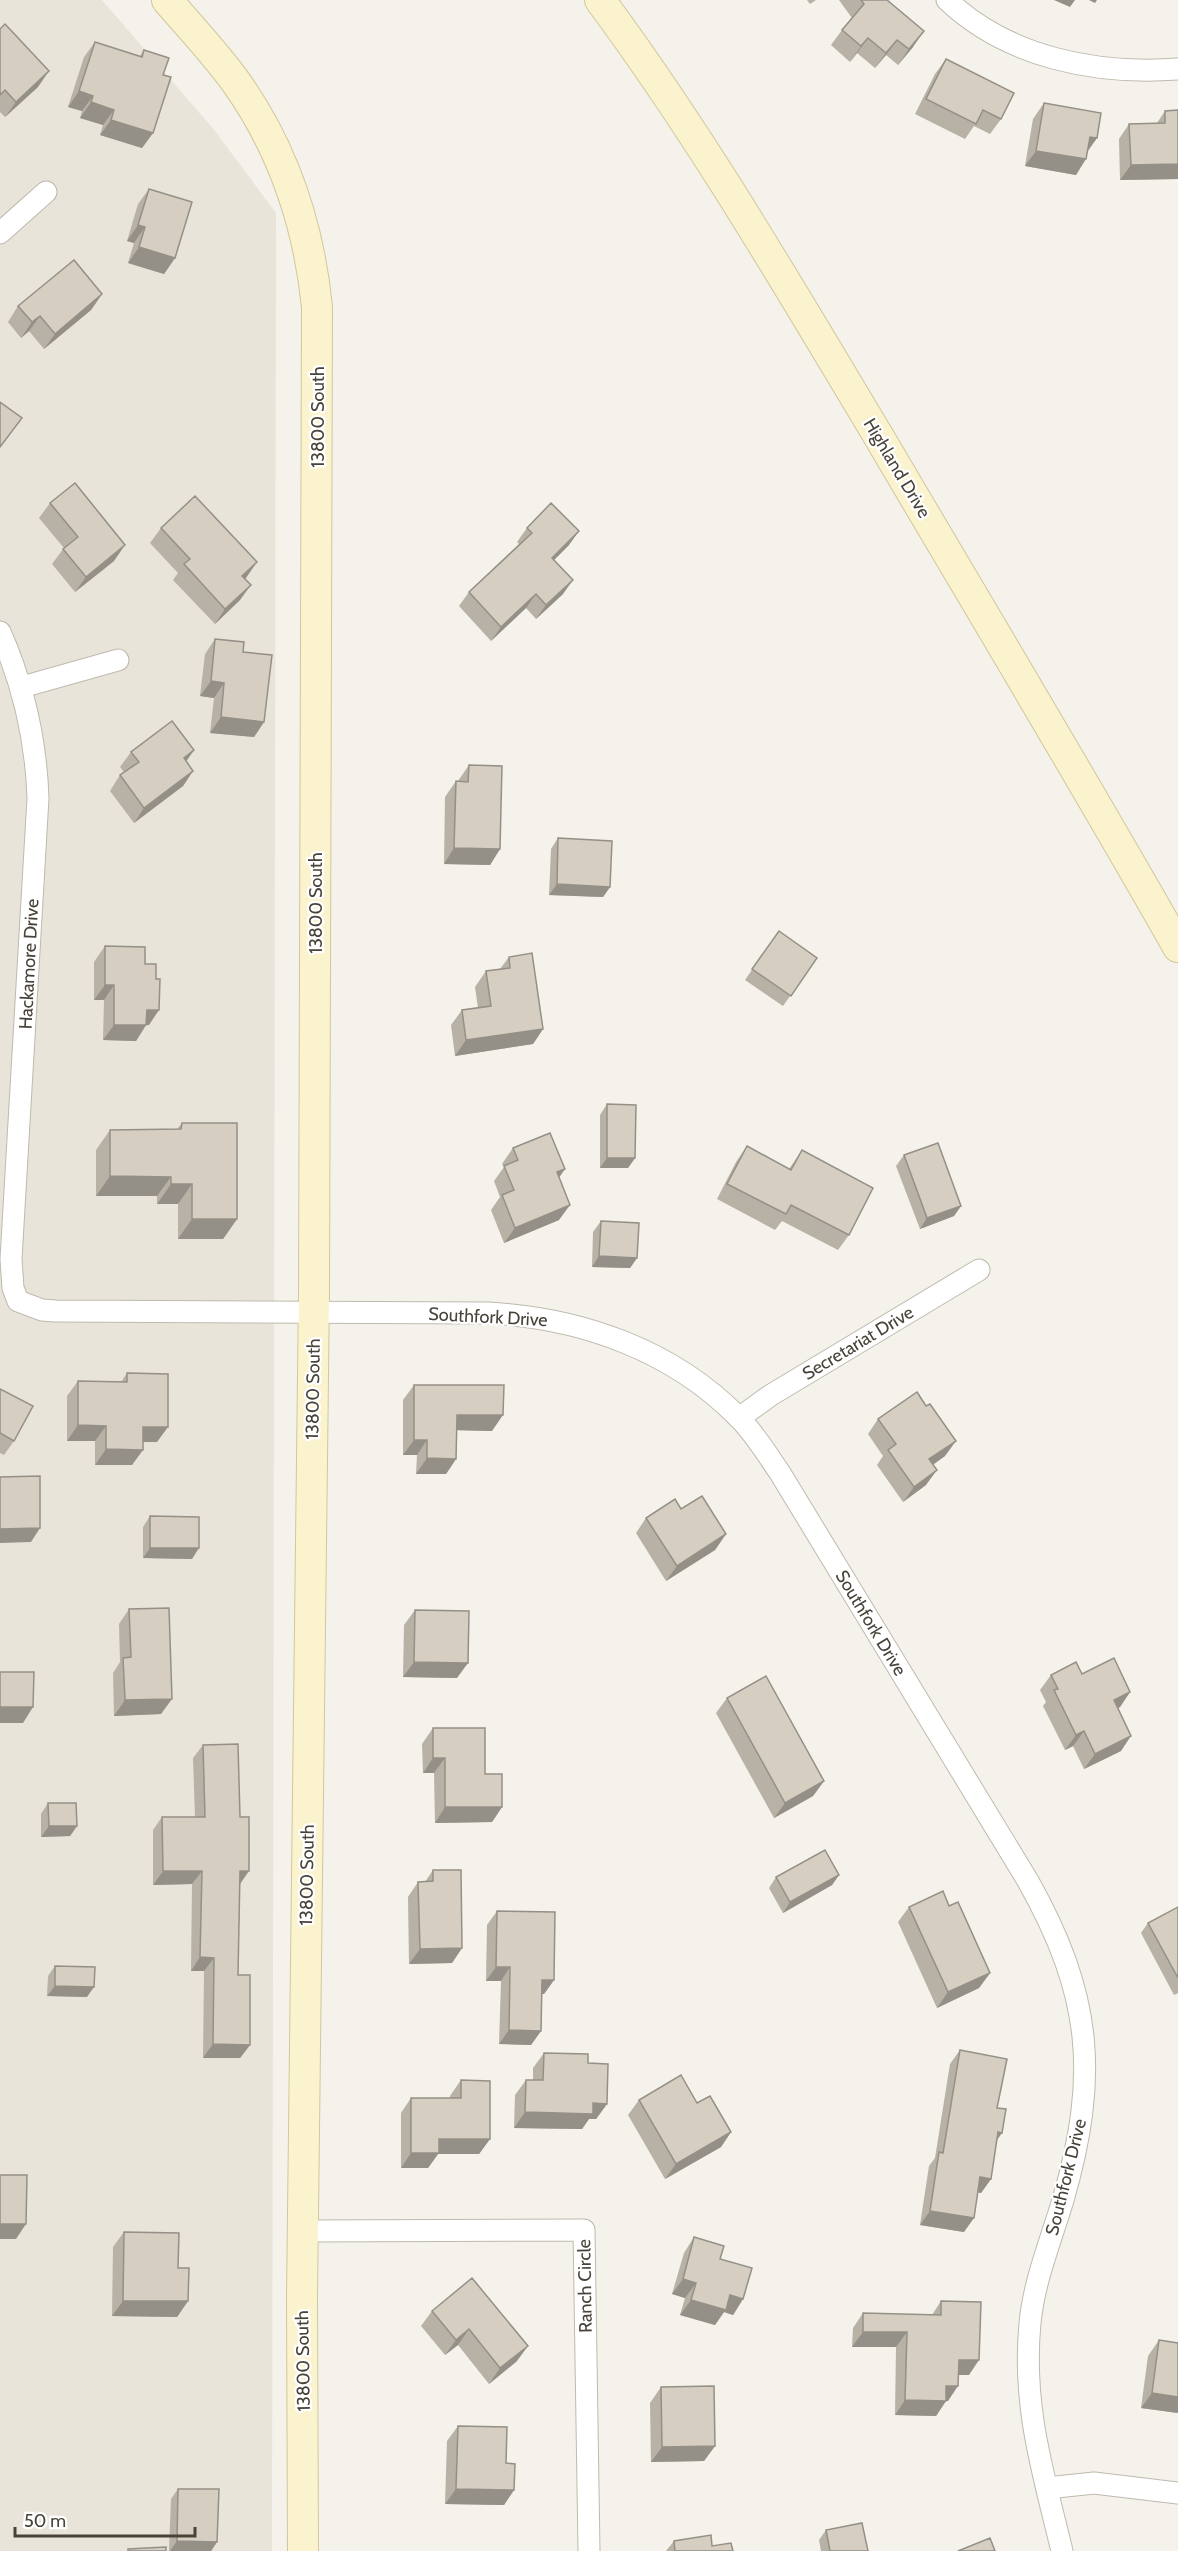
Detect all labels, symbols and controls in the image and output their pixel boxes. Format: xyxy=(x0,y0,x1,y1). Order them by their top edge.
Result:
street label: 13800 South xyxy=(307,366,329,468)
street label: Highland Drive xyxy=(859,414,935,522)
street label: 13800 South xyxy=(305,852,327,954)
street label: Hackamore Drive xyxy=(15,898,43,1030)
street label: Secretariat Drive xyxy=(798,1301,918,1385)
street label: Southfork Drive xyxy=(428,1303,548,1331)
street label: 13800 South xyxy=(301,1338,325,1440)
street label: Southfork Drive xyxy=(831,1566,911,1680)
street label: 13800 South xyxy=(295,1824,319,1926)
street label: Southfork Drive xyxy=(1041,2116,1091,2238)
street label: Ranch Circle xyxy=(573,2239,597,2333)
street label: 13800 South xyxy=(291,2310,315,2412)
scale bar xyxy=(15,2500,195,2538)
text: 50 m xyxy=(24,2510,66,2532)

